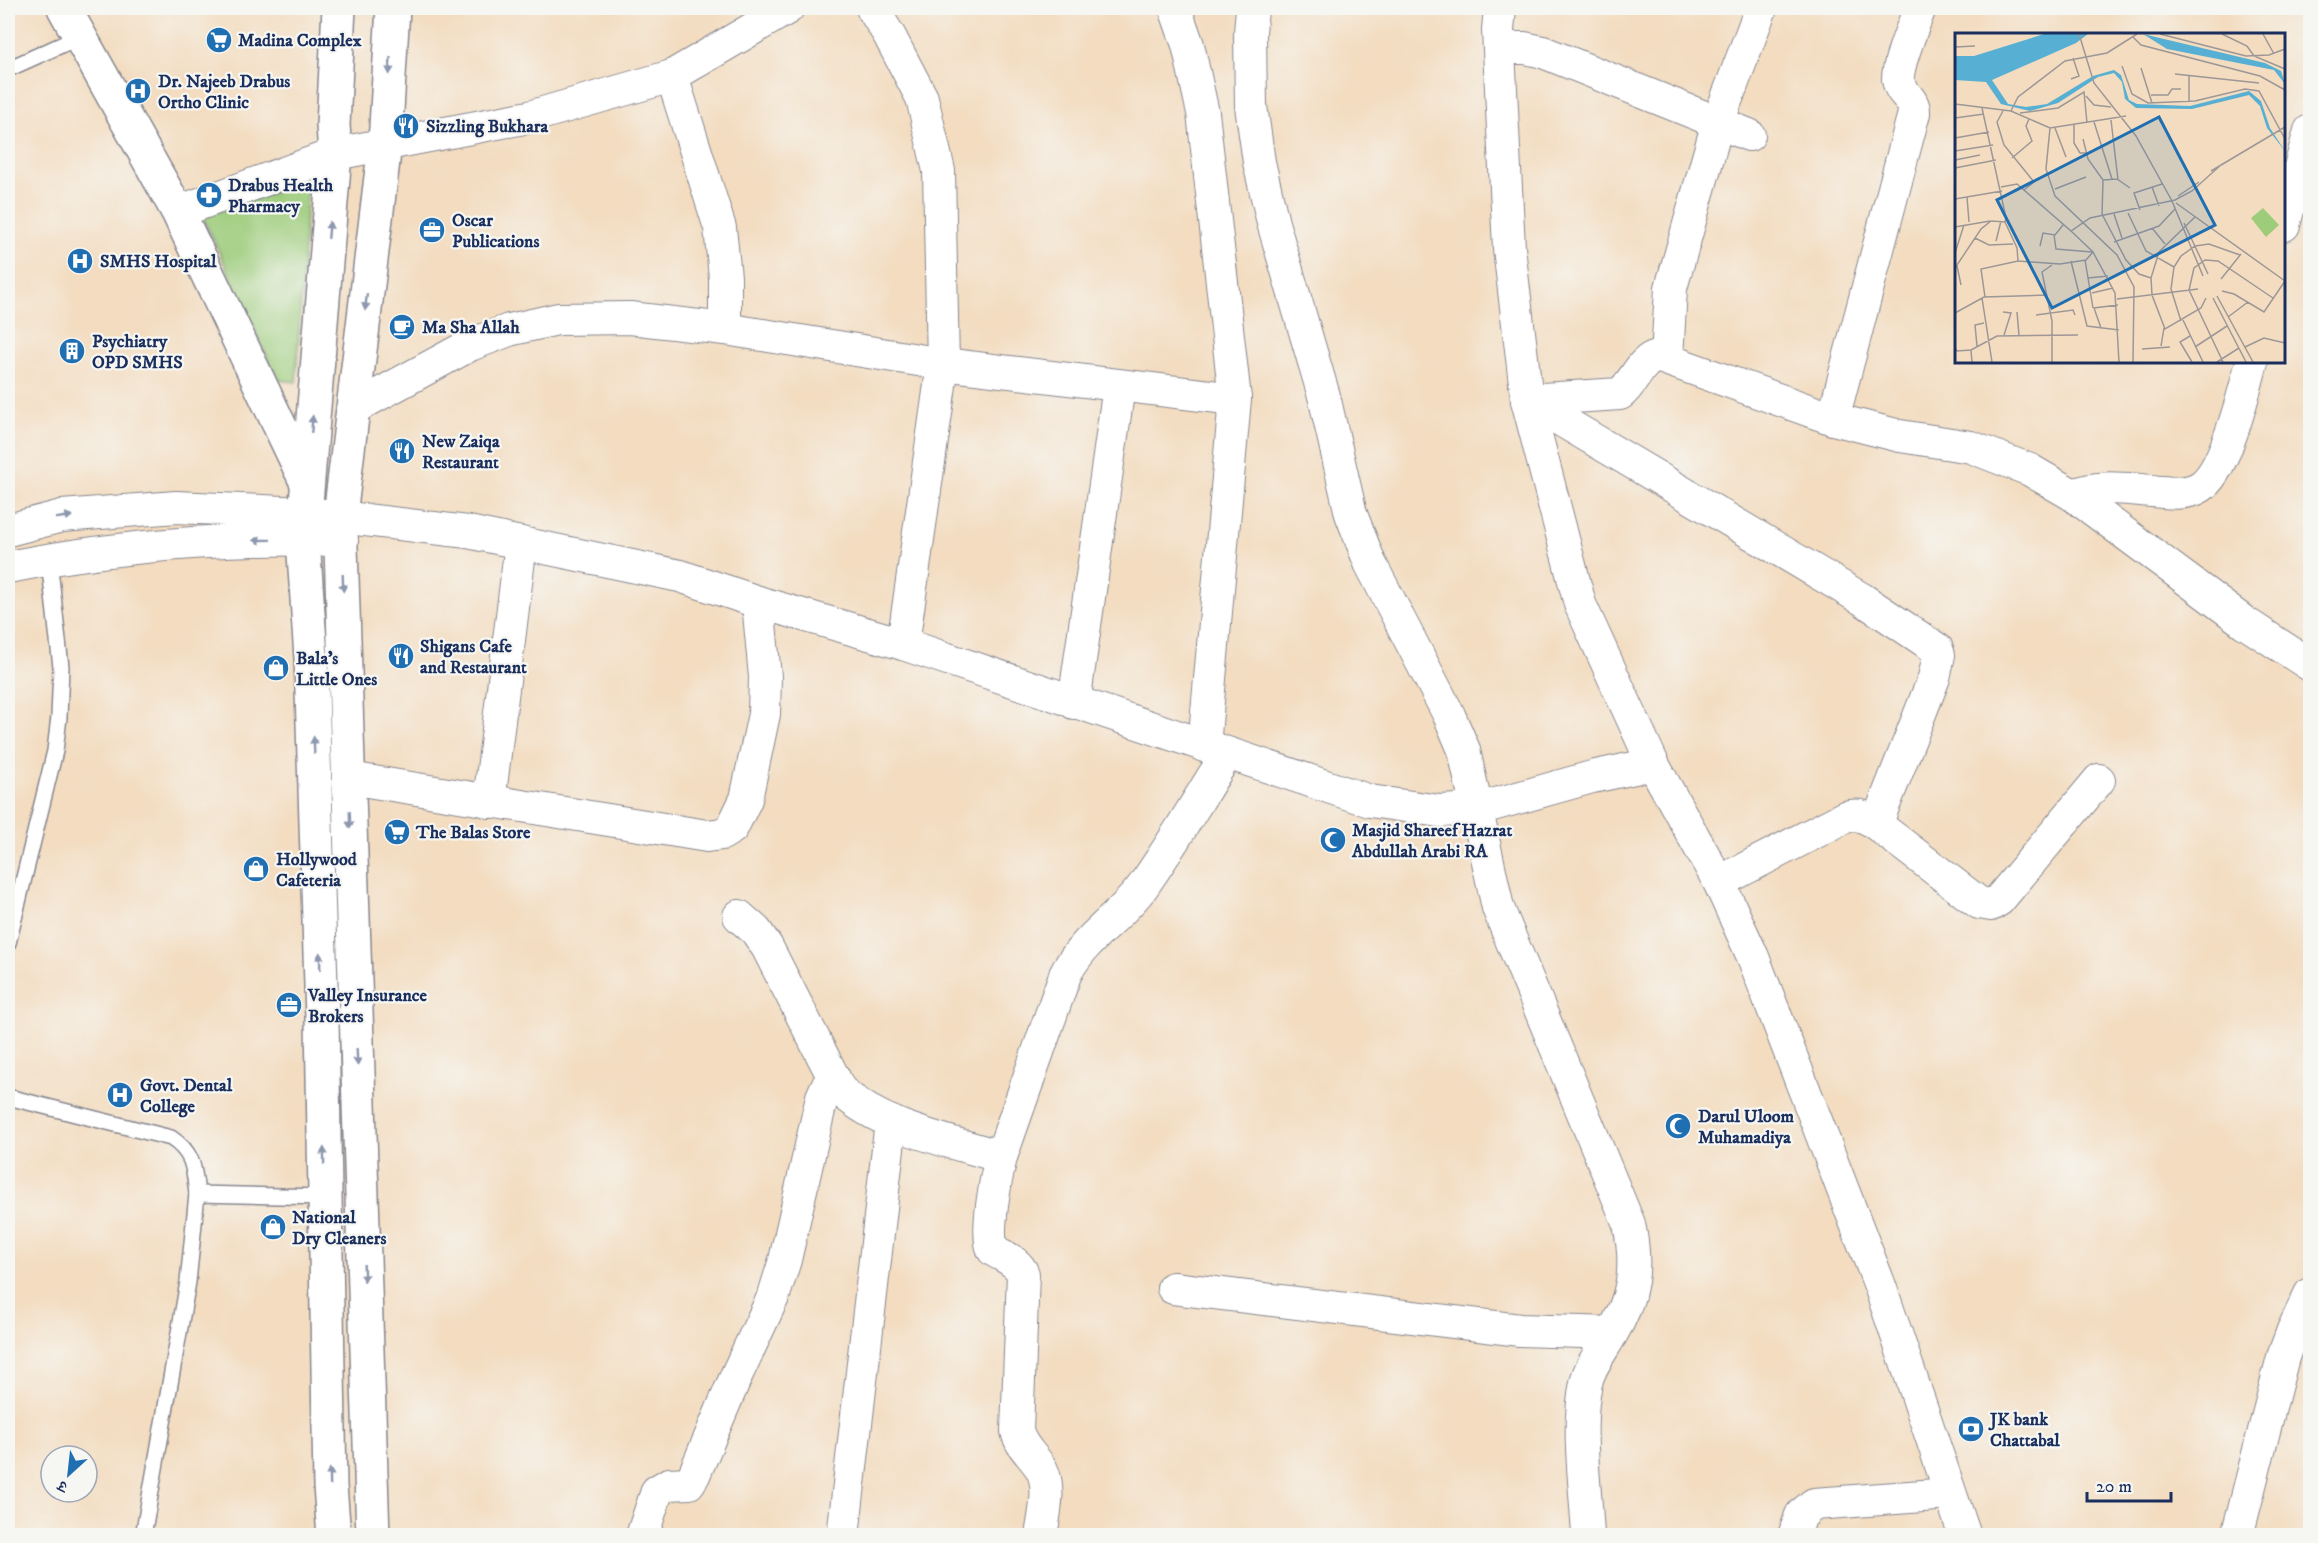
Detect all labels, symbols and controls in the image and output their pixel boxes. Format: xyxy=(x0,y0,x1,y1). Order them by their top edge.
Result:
supermarket icon: Madina Complex xyxy=(204,25,234,55)
place label: Madina Complex xyxy=(238,30,362,52)
inset map xyxy=(1955,33,2285,363)
one-way arrow xyxy=(385,56,394,75)
place label: Dr. Najeeb Drabus Ortho Clinic xyxy=(158,71,290,114)
hospital icon: Dr. Najeeb Drabus Ortho Clinic xyxy=(123,76,153,106)
restaurant icon: Sizzling Bukhara xyxy=(391,111,421,141)
place label: Sizzling Bukhara xyxy=(426,116,549,138)
place label: Drabus Health Pharmacy xyxy=(228,175,334,218)
pharmacy icon: Drabus Health Pharmacy xyxy=(194,180,224,210)
place label: Oscar Publications xyxy=(452,210,540,253)
office icon: Oscar Publications xyxy=(417,215,447,245)
one-way arrow xyxy=(324,221,334,240)
hospital icon: SMHS Hospital xyxy=(65,246,95,276)
place label: SMHS Hospital xyxy=(100,251,217,273)
one-way arrow xyxy=(361,292,370,311)
cafe icon: Ma Sha Allah xyxy=(387,312,417,342)
place label: Ma Sha Allah xyxy=(422,317,520,339)
place label: Psychiatry OPD SMHS xyxy=(92,331,183,374)
building icon: Psychiatry OPD SMHS xyxy=(57,336,87,366)
one-way arrow xyxy=(307,415,317,434)
place label: New Zaiqa Restaurant xyxy=(422,431,500,474)
restaurant icon: New Zaiqa Restaurant xyxy=(387,436,417,466)
one-way arrow xyxy=(55,512,74,521)
one-way arrow xyxy=(253,535,272,545)
one-way arrow xyxy=(338,574,348,593)
place label: Shigans Cafe and Restaurant xyxy=(420,636,527,679)
restaurant icon: Shigans Cafe and Restaurant xyxy=(386,641,416,671)
place label: Bala's Little Ones xyxy=(296,648,377,691)
shop icon: Bala's Little Ones xyxy=(261,653,291,683)
one-way arrow xyxy=(309,736,319,755)
one-way arrow xyxy=(345,811,355,830)
supermarket icon: The Balas Store xyxy=(382,817,412,847)
place label: Masjid Shareef Hazrat Abdullah Arabi RA xyxy=(1351,820,1513,863)
place label: The Balas Store xyxy=(415,822,531,844)
mosque icon: Masjid Shareef Hazrat Abdullah Arabi RA xyxy=(1318,825,1348,855)
place label: Hollywood Cafeteria xyxy=(276,849,358,892)
shop icon: Hollywood Cafeteria xyxy=(241,854,271,884)
one-way arrow xyxy=(316,952,325,971)
place label: Valley Insurance Brokers xyxy=(307,985,427,1028)
office icon: Valley Insurance Brokers xyxy=(274,990,304,1020)
one-way arrow xyxy=(352,1048,362,1067)
place label: Govt. Dental College xyxy=(140,1075,233,1118)
hospital icon: Govt. Dental College xyxy=(105,1080,135,1110)
place label: Darul Uloom Muhamadiya xyxy=(1698,1106,1794,1149)
mosque icon: Darul Uloom Muhamadiya xyxy=(1663,1111,1693,1141)
one-way arrow xyxy=(319,1147,329,1166)
place label: National Dry Cleaners xyxy=(292,1207,386,1250)
shop icon: National Dry Cleaners xyxy=(258,1212,288,1242)
one-way arrow xyxy=(359,1264,368,1283)
place label: JK bank Chattabal xyxy=(1988,1409,2060,1452)
bank icon: JK bank Chattabal xyxy=(1956,1414,1986,1444)
north arrow xyxy=(39,1444,99,1504)
scale bar xyxy=(2087,1465,2171,1503)
one-way arrow xyxy=(325,1468,334,1487)
text: उ xyxy=(53,1475,72,1498)
text: 20 m xyxy=(2096,1476,2132,1498)

